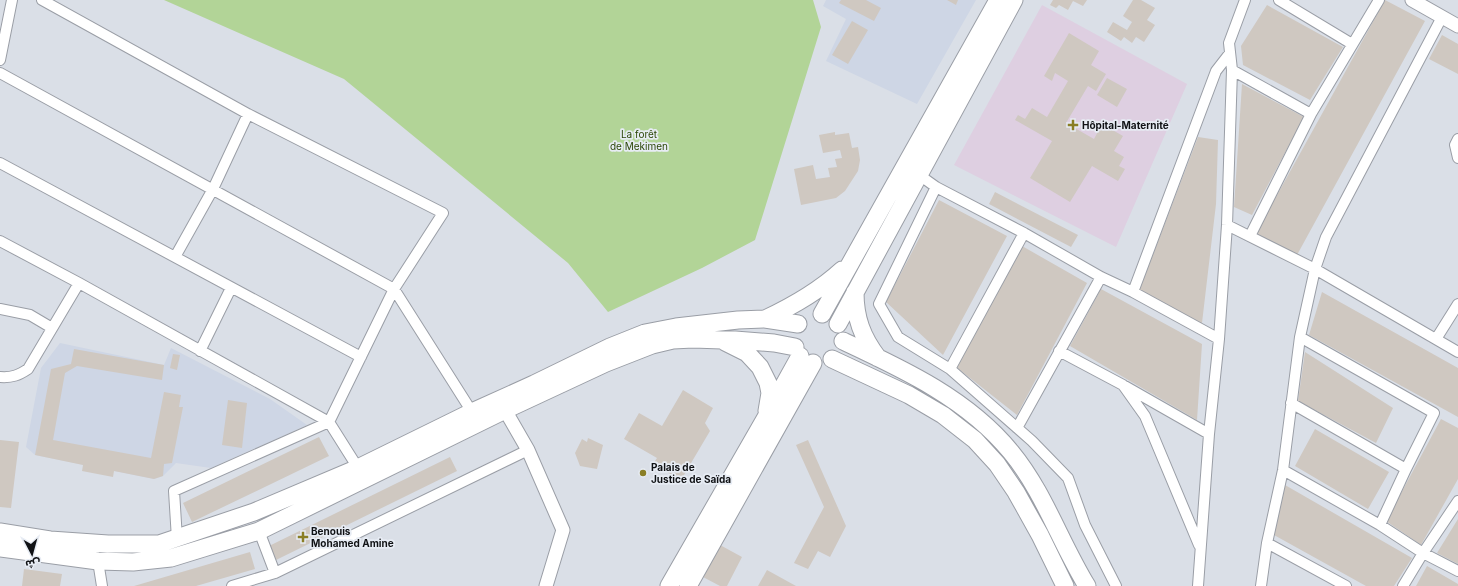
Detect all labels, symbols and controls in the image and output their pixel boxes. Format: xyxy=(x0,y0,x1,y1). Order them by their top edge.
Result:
marker: Hôpital-Maternité xyxy=(1067,119,1079,131)
place label: Hôpital-Maternité xyxy=(1082,119,1169,131)
park label: La forêt de Mekimen xyxy=(610,128,668,152)
place label: Palais de Justice de Saïda xyxy=(651,461,731,485)
marker: Palais de Justice de Saïda xyxy=(638,468,648,478)
place label: Benouis Mohamed Amine xyxy=(311,525,394,549)
marker: Benouis Mohamed Amine xyxy=(298,532,308,542)
north arrow xyxy=(12,534,52,574)
text: ش xyxy=(25,556,41,572)

